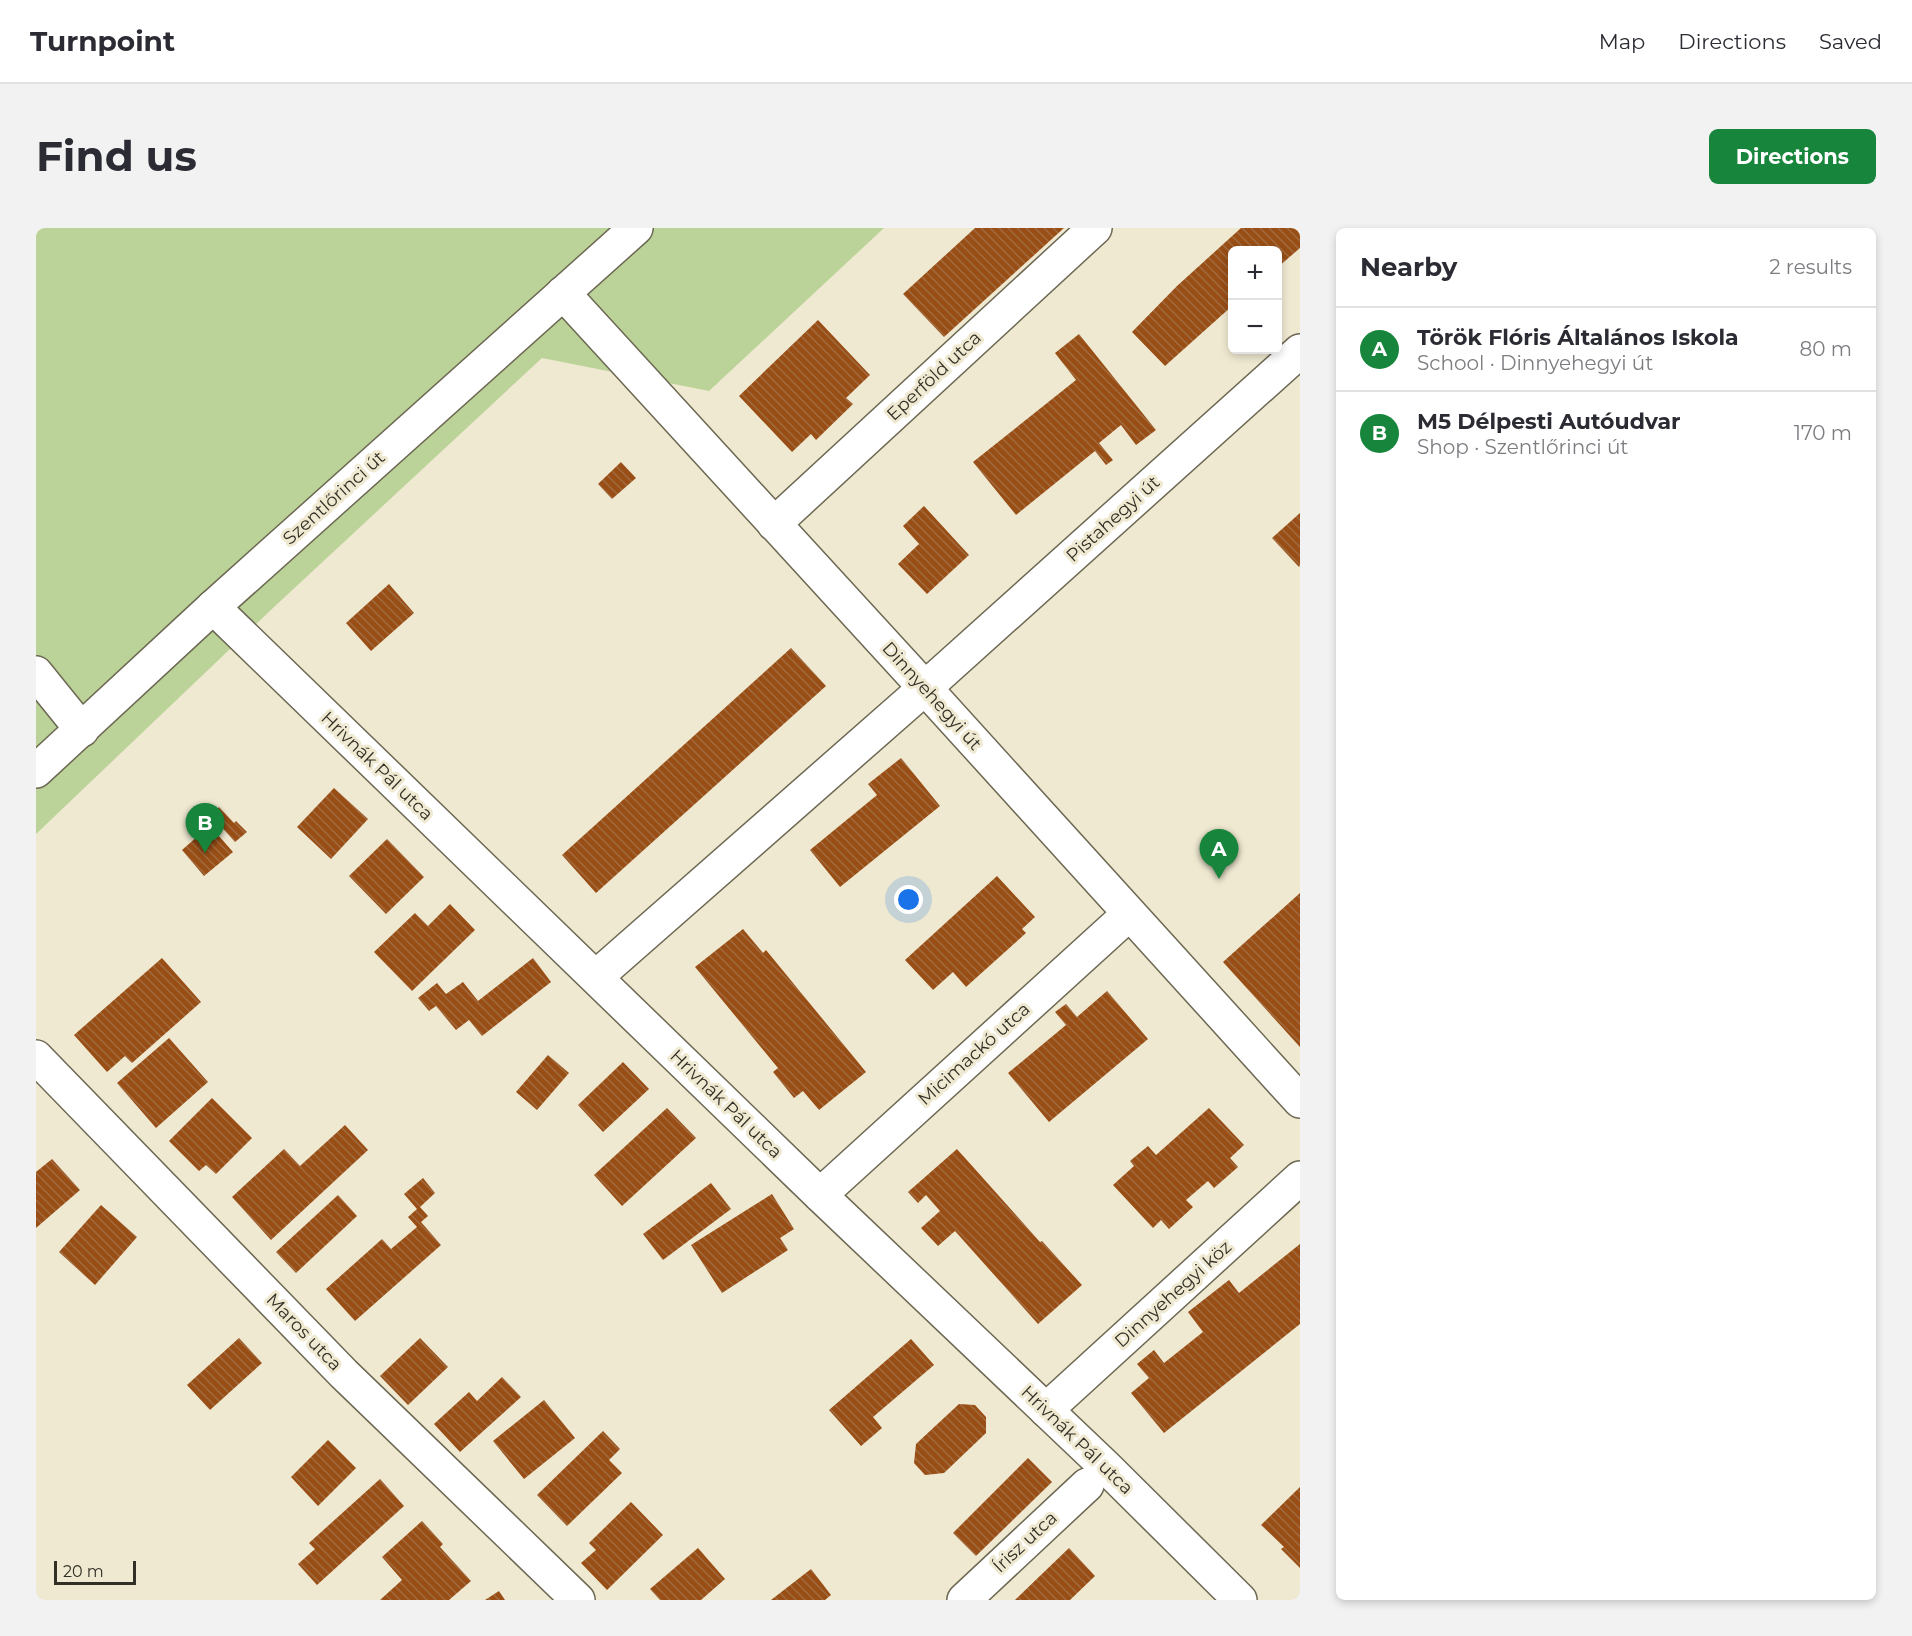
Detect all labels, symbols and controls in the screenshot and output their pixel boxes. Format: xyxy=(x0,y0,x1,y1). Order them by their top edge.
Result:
text: Turnpoint xyxy=(30,24,175,58)
text: Map xyxy=(1599,29,1645,54)
text: Directions xyxy=(1678,29,1786,54)
text: Saved xyxy=(1819,29,1882,54)
button: Directions xyxy=(1709,129,1876,184)
text: Find us xyxy=(36,130,197,182)
map controls xyxy=(1228,246,1282,354)
button: + xyxy=(1228,246,1282,300)
text: Nearby xyxy=(1360,251,1457,283)
text: 2 results xyxy=(1769,255,1852,279)
button: − xyxy=(1228,300,1282,354)
text: Török Flóris Általános Iskola xyxy=(1417,324,1739,351)
street label: Eperföld utca xyxy=(882,327,986,425)
text: A xyxy=(1372,337,1387,361)
text: 80 m xyxy=(1800,337,1852,361)
text: School · Dinnyehegyi út xyxy=(1417,351,1653,375)
text: M5 Délpesti Autóudvar xyxy=(1417,408,1681,435)
text: B xyxy=(1372,421,1387,445)
text: 170 m xyxy=(1794,421,1852,445)
text: Shop · Szentlőrinci út xyxy=(1417,435,1628,459)
street label: Szentlőrinci út xyxy=(278,446,390,550)
street label: Pistahegyi út xyxy=(1062,471,1164,567)
street label: Dinnyehegyi út xyxy=(878,637,986,755)
street label: Hrivnák Pál utca xyxy=(316,707,438,825)
pin: B xyxy=(186,804,224,853)
pin: A xyxy=(1200,830,1238,879)
your location xyxy=(894,885,923,914)
street label: Micimackó utca xyxy=(914,998,1034,1110)
street label: Hrivnák Pál utca xyxy=(665,1045,787,1163)
street label: Dinnyehegyi köz xyxy=(1110,1236,1236,1352)
street label: Maros utca xyxy=(262,1289,346,1375)
street label: Hrivnák Pál utca xyxy=(1016,1381,1138,1499)
street label: Írisz utca xyxy=(988,1507,1062,1577)
scale bar xyxy=(54,1558,136,1586)
text: 20 m xyxy=(63,1562,104,1581)

